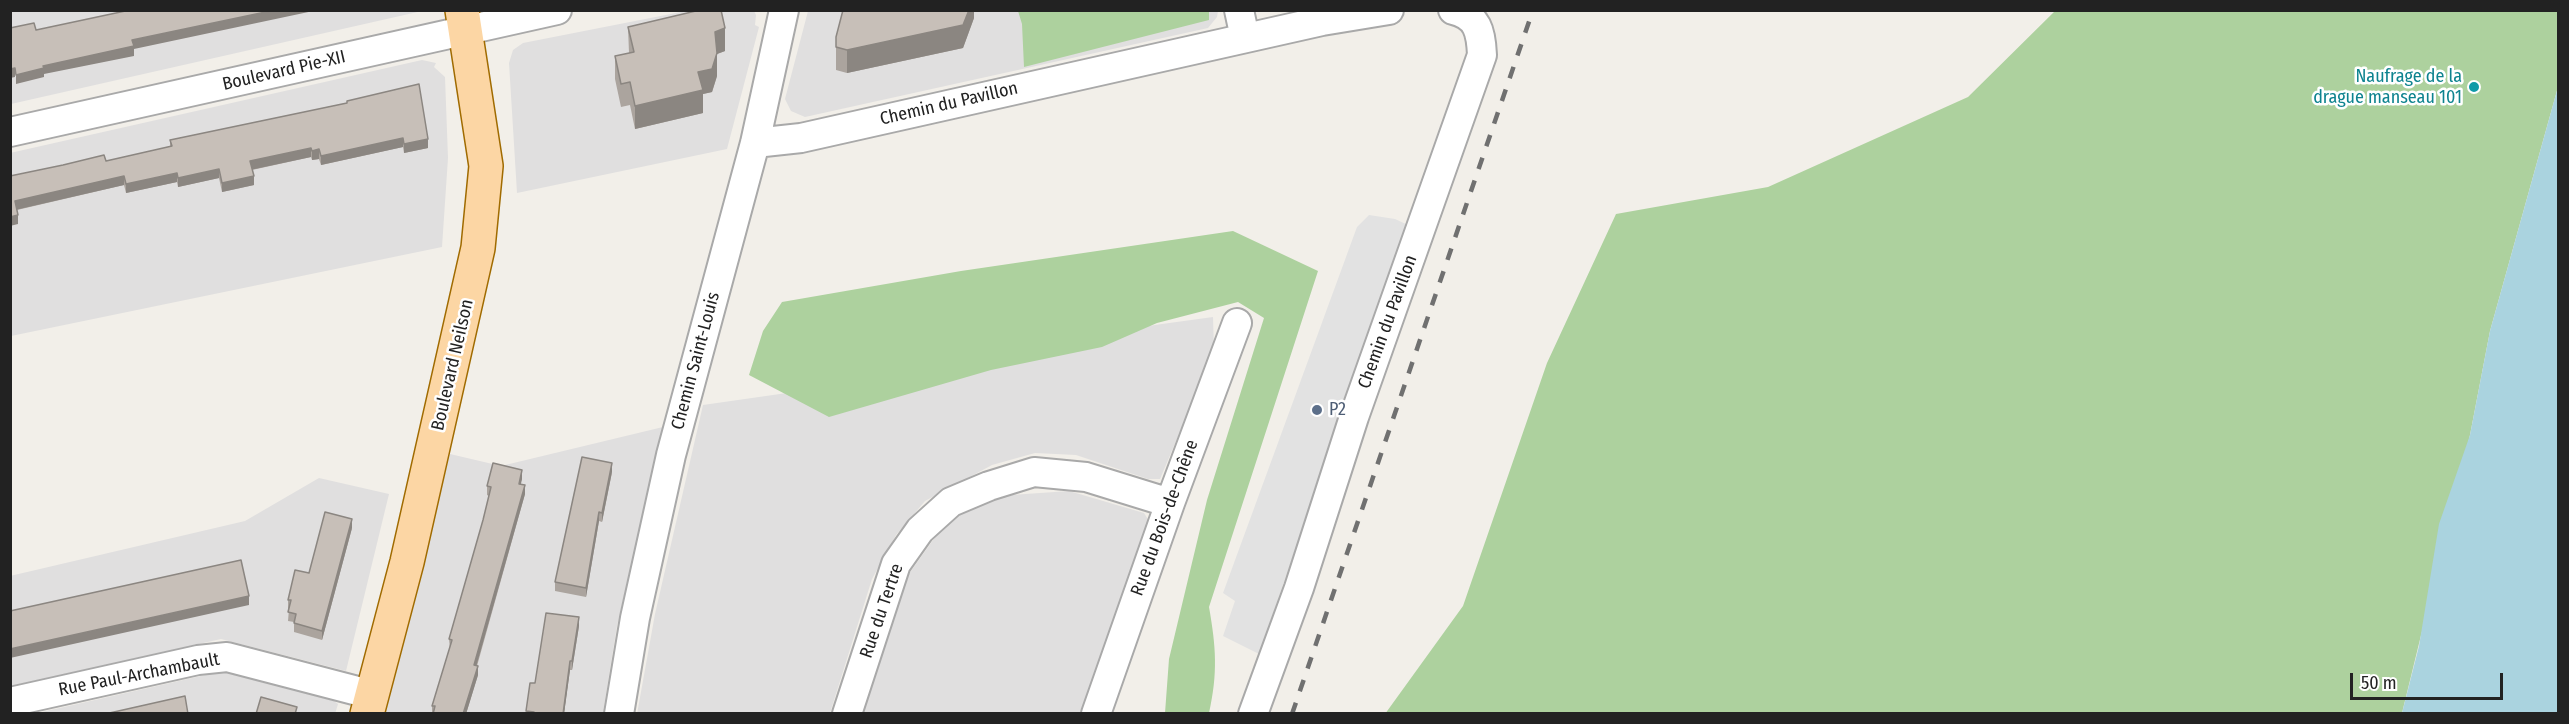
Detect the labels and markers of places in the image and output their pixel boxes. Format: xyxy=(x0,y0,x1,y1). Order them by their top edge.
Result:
place label: Naufrage de la drague manseau 101 xyxy=(2313,66,2462,109)
marker: Naufrage de la drague manseau 101 xyxy=(2467,80,2481,94)
place label: P2 xyxy=(1329,399,1346,421)
marker: P2 xyxy=(1310,403,1324,417)

